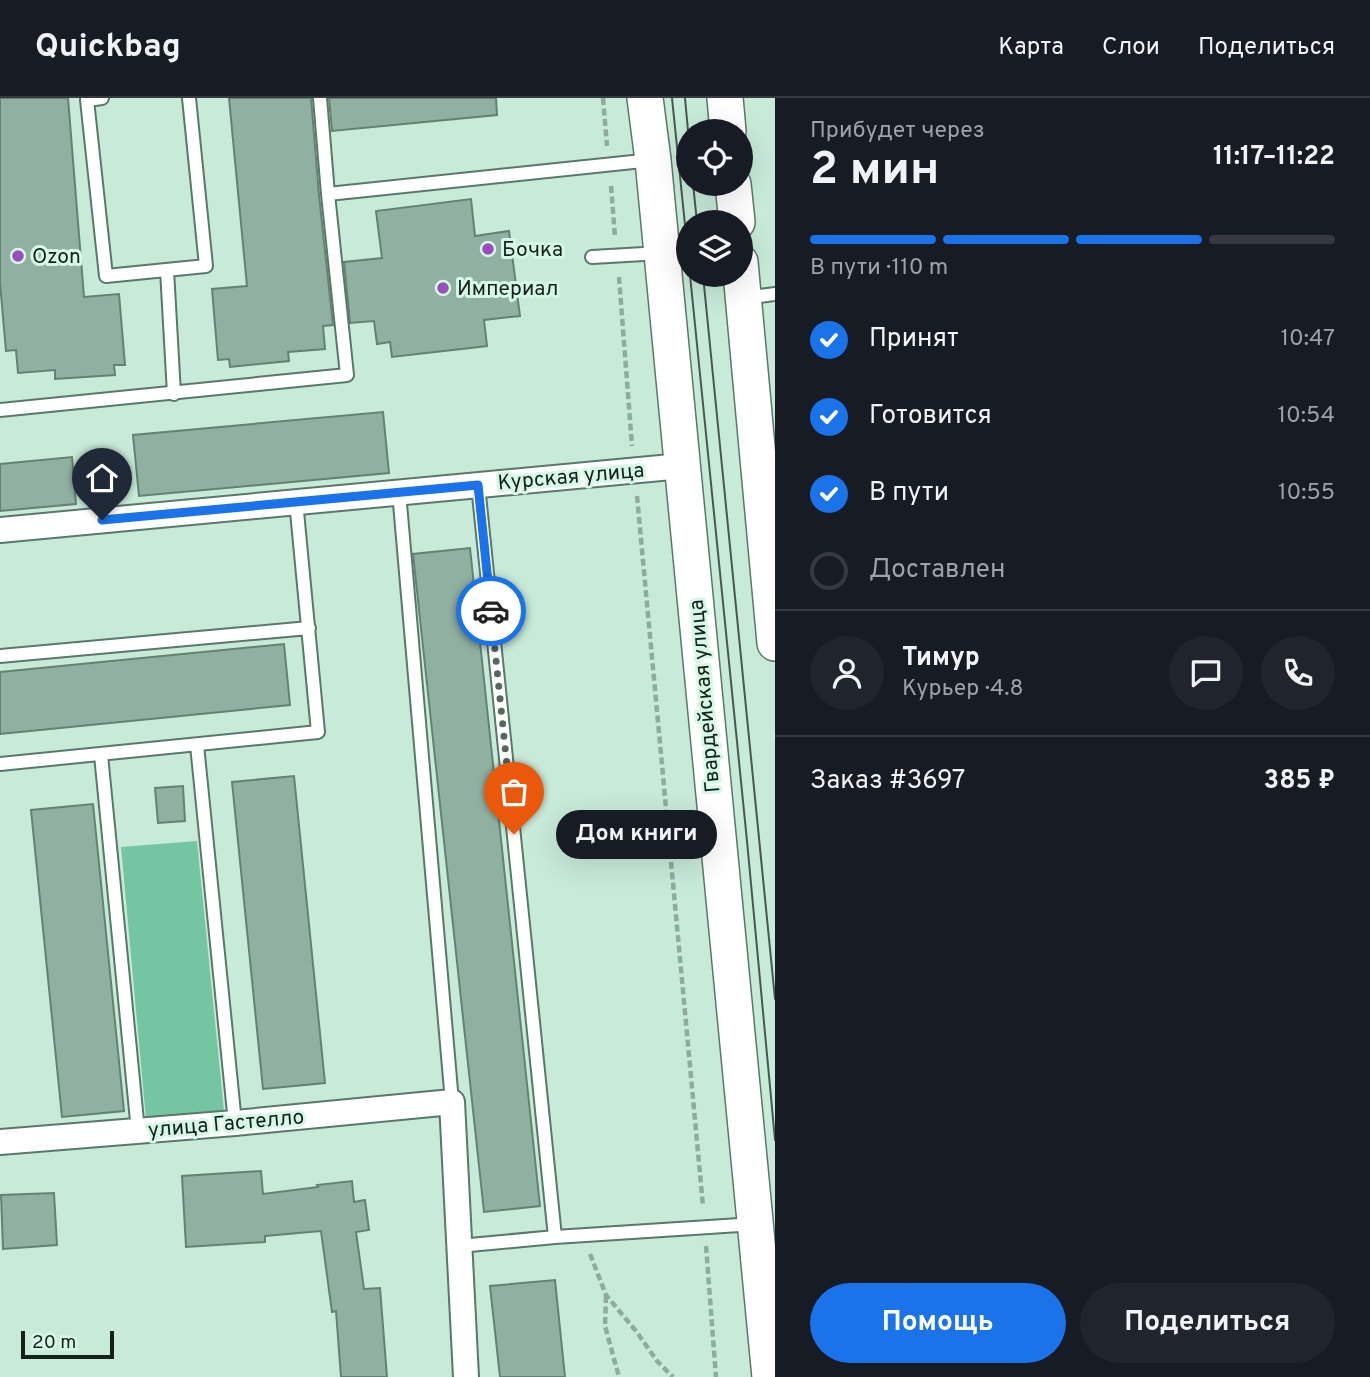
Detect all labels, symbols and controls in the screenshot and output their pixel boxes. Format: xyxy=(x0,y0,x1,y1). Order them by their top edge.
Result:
text: Quickbag xyxy=(35,27,181,69)
text: Карта xyxy=(998,33,1064,63)
text: Слои xyxy=(1102,33,1160,63)
text: Поделиться xyxy=(1198,33,1335,63)
text: Прибудет через xyxy=(810,117,985,146)
map controls xyxy=(676,119,753,287)
button: locate xyxy=(676,119,753,196)
text: 11:17–11:22 xyxy=(1213,141,1335,174)
text: 2 мин xyxy=(810,142,939,201)
button: layers xyxy=(676,210,753,287)
place label: Бочка xyxy=(502,237,563,264)
marker: Бочка xyxy=(480,241,496,257)
place label: Ozon xyxy=(32,244,81,271)
marker: Ozon xyxy=(10,248,26,264)
text: В пути · 110 m xyxy=(810,254,948,283)
place label: Империал xyxy=(457,276,558,303)
marker: Империал xyxy=(435,280,451,296)
icon: check xyxy=(810,321,848,359)
text: Принят xyxy=(869,323,959,356)
text: 10:47 xyxy=(1280,325,1335,354)
icon: check xyxy=(810,398,848,436)
text: Готовится xyxy=(869,400,992,433)
text: 10:54 xyxy=(1277,402,1335,431)
pin xyxy=(72,448,132,520)
street label: Курская улица xyxy=(497,458,646,497)
icon: home xyxy=(83,459,121,497)
icon: check xyxy=(810,475,848,513)
text: В пути xyxy=(869,477,949,510)
text: 10:55 xyxy=(1278,479,1335,508)
text: Доставлен xyxy=(869,554,1005,587)
courier xyxy=(456,576,526,646)
icon: car xyxy=(472,592,510,630)
street label: Гвардейская улица xyxy=(684,598,727,794)
button: person xyxy=(810,636,884,710)
button: chat xyxy=(1169,636,1243,710)
button: phone xyxy=(1261,636,1335,710)
text: Тимур xyxy=(902,642,980,675)
text: Курьер · 4.8 xyxy=(902,675,1024,704)
pin xyxy=(484,762,544,834)
text: Заказ #3697 xyxy=(810,765,965,798)
text: 385 ₽ xyxy=(1264,765,1335,798)
icon: bag xyxy=(495,773,533,811)
callout: Дом книги xyxy=(556,810,717,858)
text: Дом книги xyxy=(576,820,697,849)
street label: улица Гастелло xyxy=(147,1104,305,1145)
button: Помощь xyxy=(810,1283,1066,1363)
button: Поделиться xyxy=(1080,1283,1335,1363)
scale bar xyxy=(21,1328,114,1360)
text: 20 m xyxy=(32,1331,76,1355)

